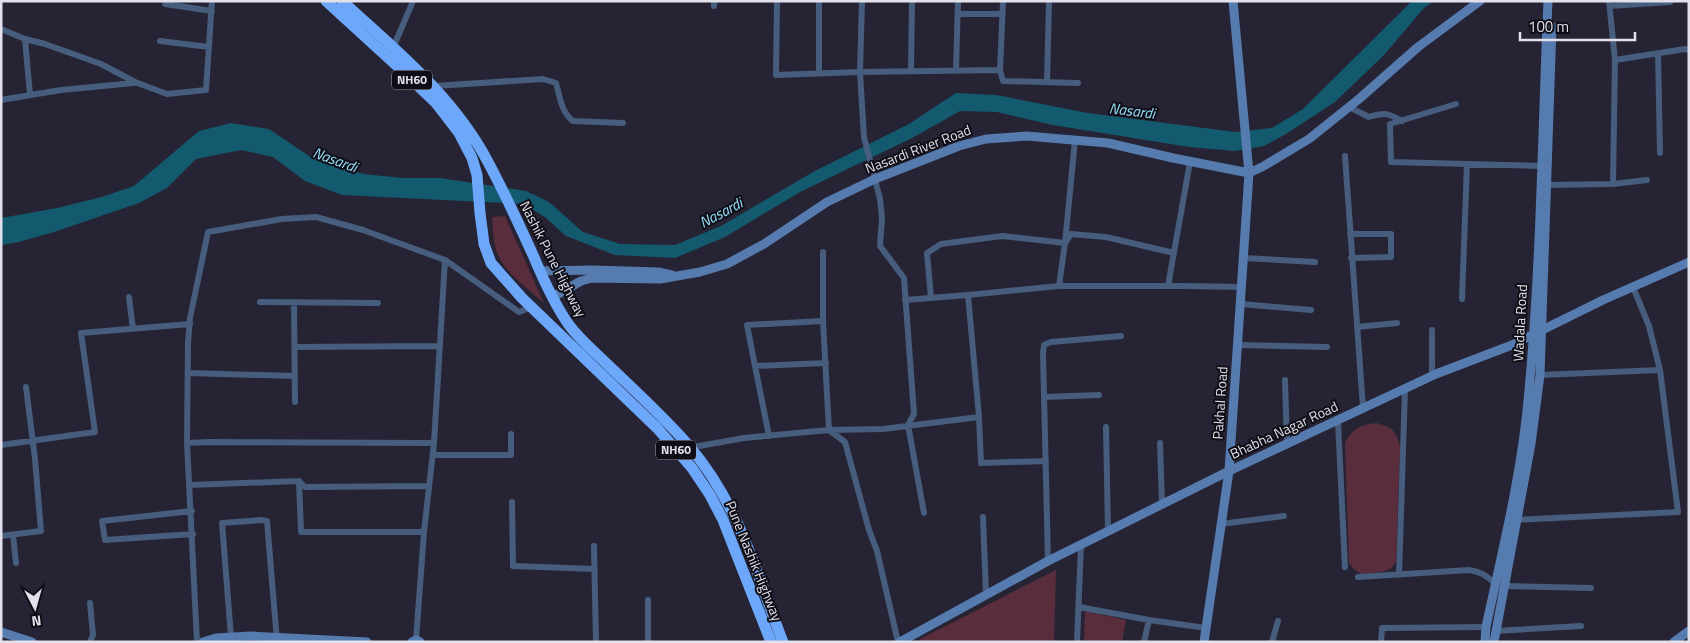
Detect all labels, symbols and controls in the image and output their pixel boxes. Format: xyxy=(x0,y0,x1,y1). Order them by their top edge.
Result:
scale bar xyxy=(1520,10,1635,42)
text: 100 m xyxy=(1528,15,1569,38)
road number: NH60 xyxy=(392,70,432,90)
water label: Nasardi xyxy=(1108,96,1158,125)
street label: Nasardi River Road xyxy=(862,119,974,178)
water label: Nasardi xyxy=(310,141,362,179)
water label: Nasardi xyxy=(695,191,748,234)
street label: Nashik Pune Highway xyxy=(515,197,592,321)
street label: Wadala Road xyxy=(1507,284,1532,362)
street label: Pakhal Road xyxy=(1206,366,1233,440)
street label: Bhabha Nagar Road xyxy=(1226,395,1341,464)
road number: NH60 xyxy=(656,440,696,460)
street label: Pune Nashik Highway xyxy=(721,497,788,624)
north arrow xyxy=(10,583,60,633)
text: N xyxy=(30,610,42,632)

